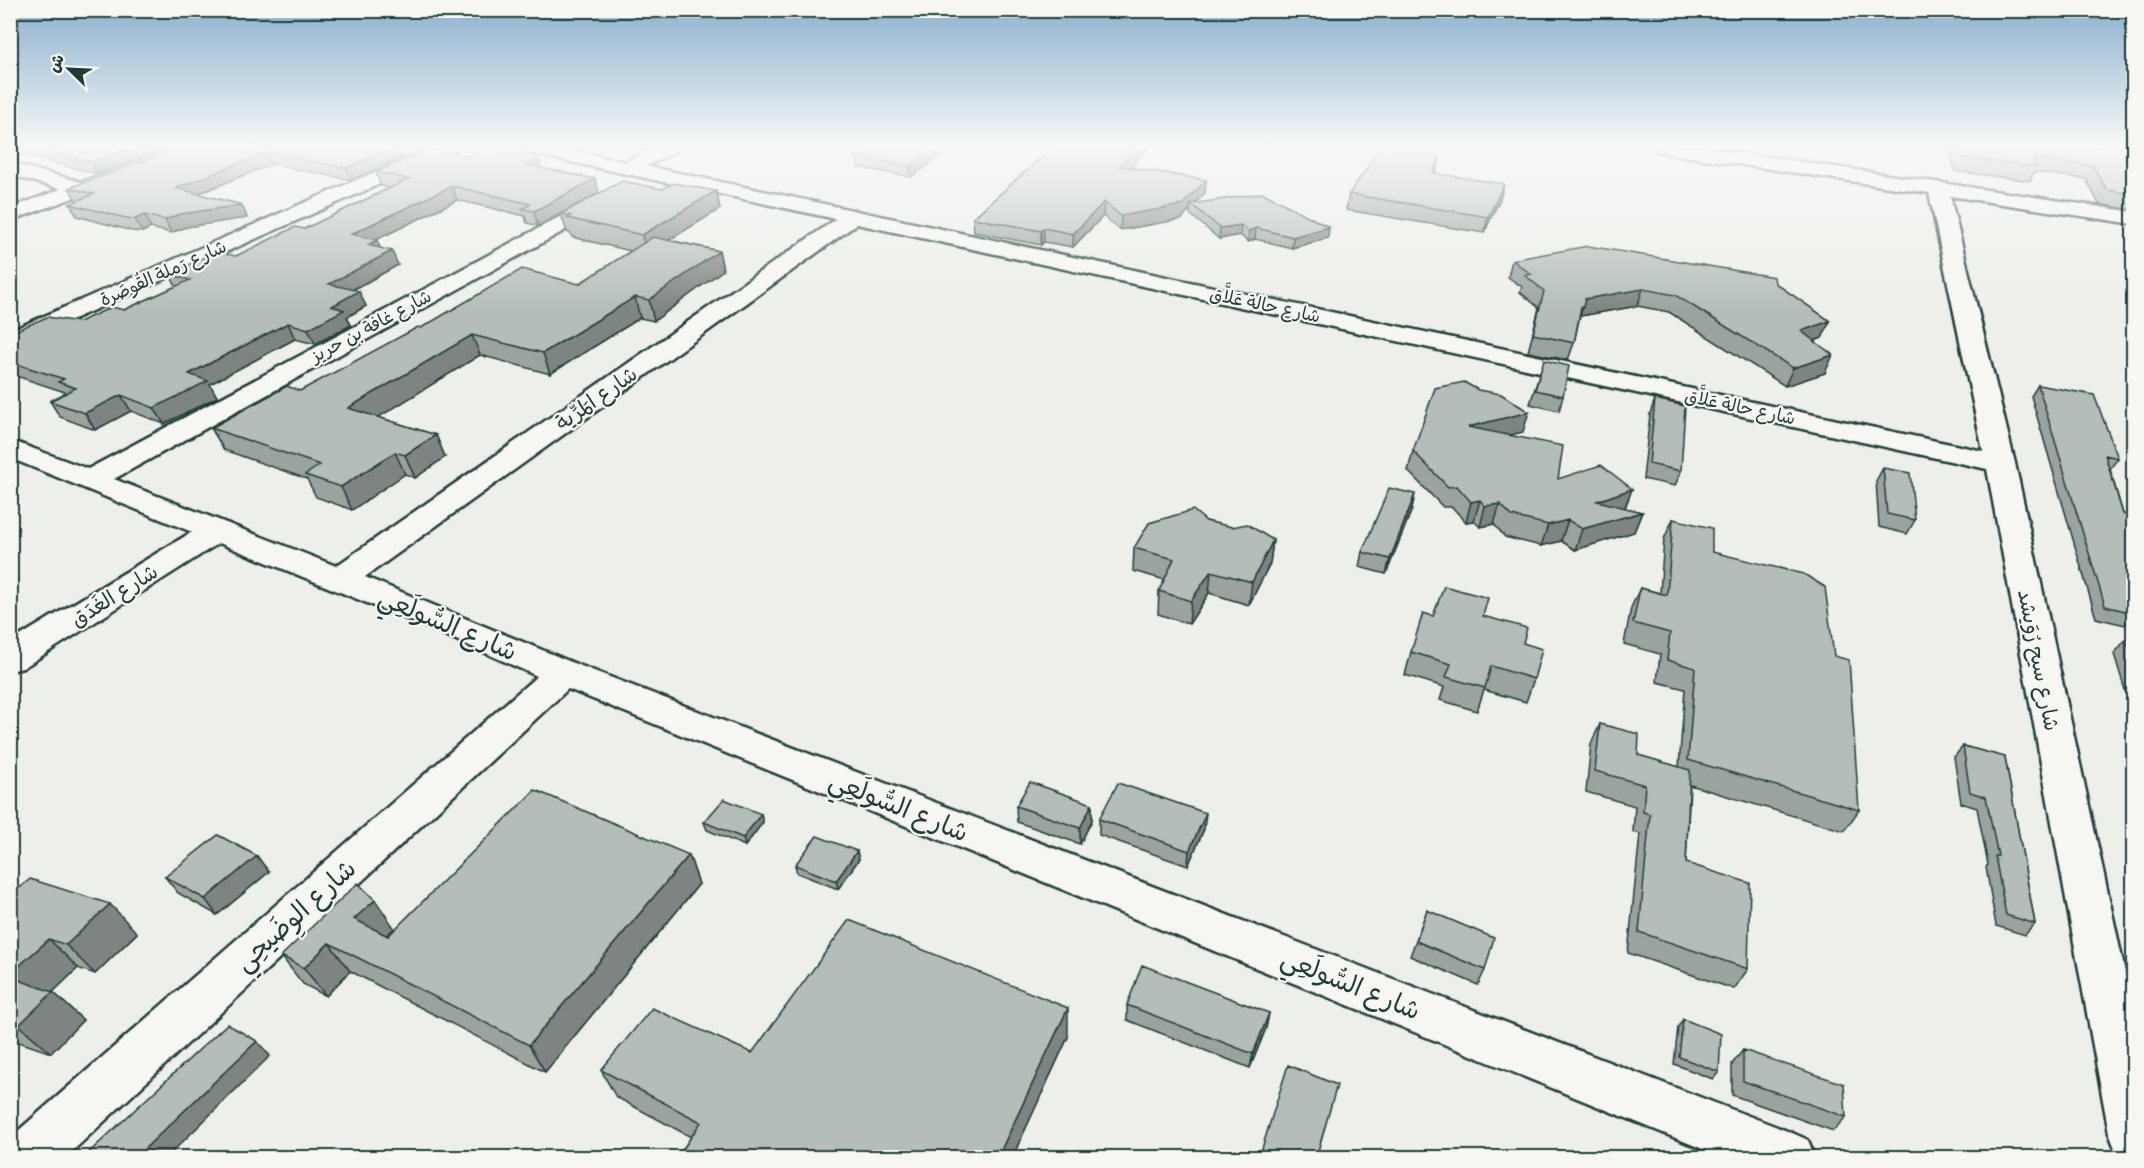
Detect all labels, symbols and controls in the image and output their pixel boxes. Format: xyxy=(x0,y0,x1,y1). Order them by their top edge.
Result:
north arrow xyxy=(39,39,99,99)
text: ش xyxy=(43,51,68,75)
street label: شارع رَملة القُوصَرة xyxy=(96,234,230,312)
street label: شارع حالة عَلاَّق xyxy=(1207,278,1323,328)
street label: شارع غافة بن حريز xyxy=(305,285,436,369)
street label: شارع المَرِّية xyxy=(550,361,643,438)
street label: شارع حالة عَلاَّق xyxy=(1682,380,1798,430)
street label: شارع الغَدَق xyxy=(66,558,164,634)
street label: شارع السُّولَعِي xyxy=(371,580,522,674)
street label: شارع سيح رُوَيشد xyxy=(2010,587,2065,733)
street label: شارع السُّولَعِي xyxy=(822,763,974,855)
street label: شارع الوِضَيحِي xyxy=(228,852,367,983)
street label: شارع السُّولَعِي xyxy=(1274,941,1426,1033)

